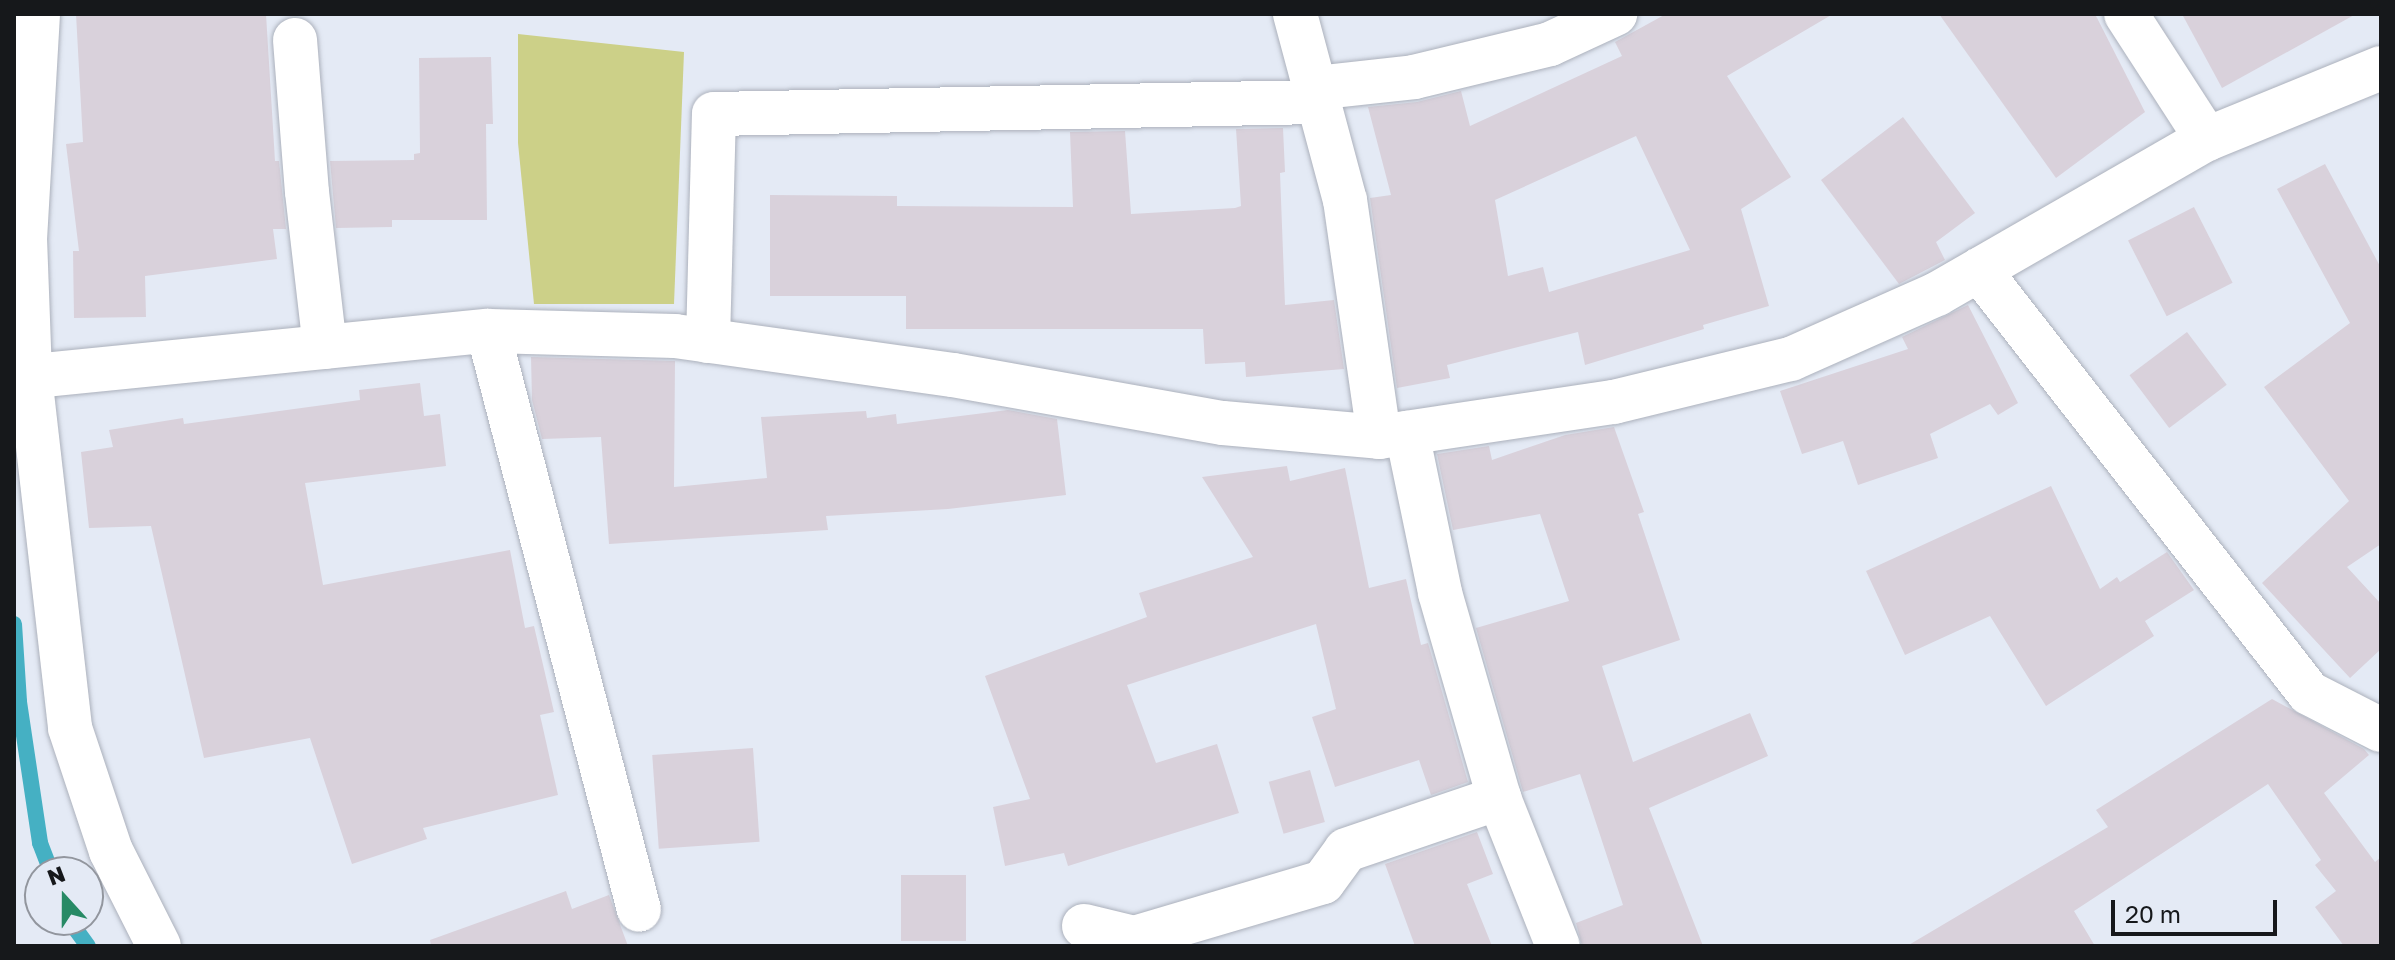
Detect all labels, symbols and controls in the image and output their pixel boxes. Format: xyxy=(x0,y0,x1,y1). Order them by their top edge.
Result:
north arrow xyxy=(24,856,104,936)
text: N xyxy=(43,859,69,891)
scale bar xyxy=(2115,884,2281,934)
text: 20 m xyxy=(2125,899,2181,928)

